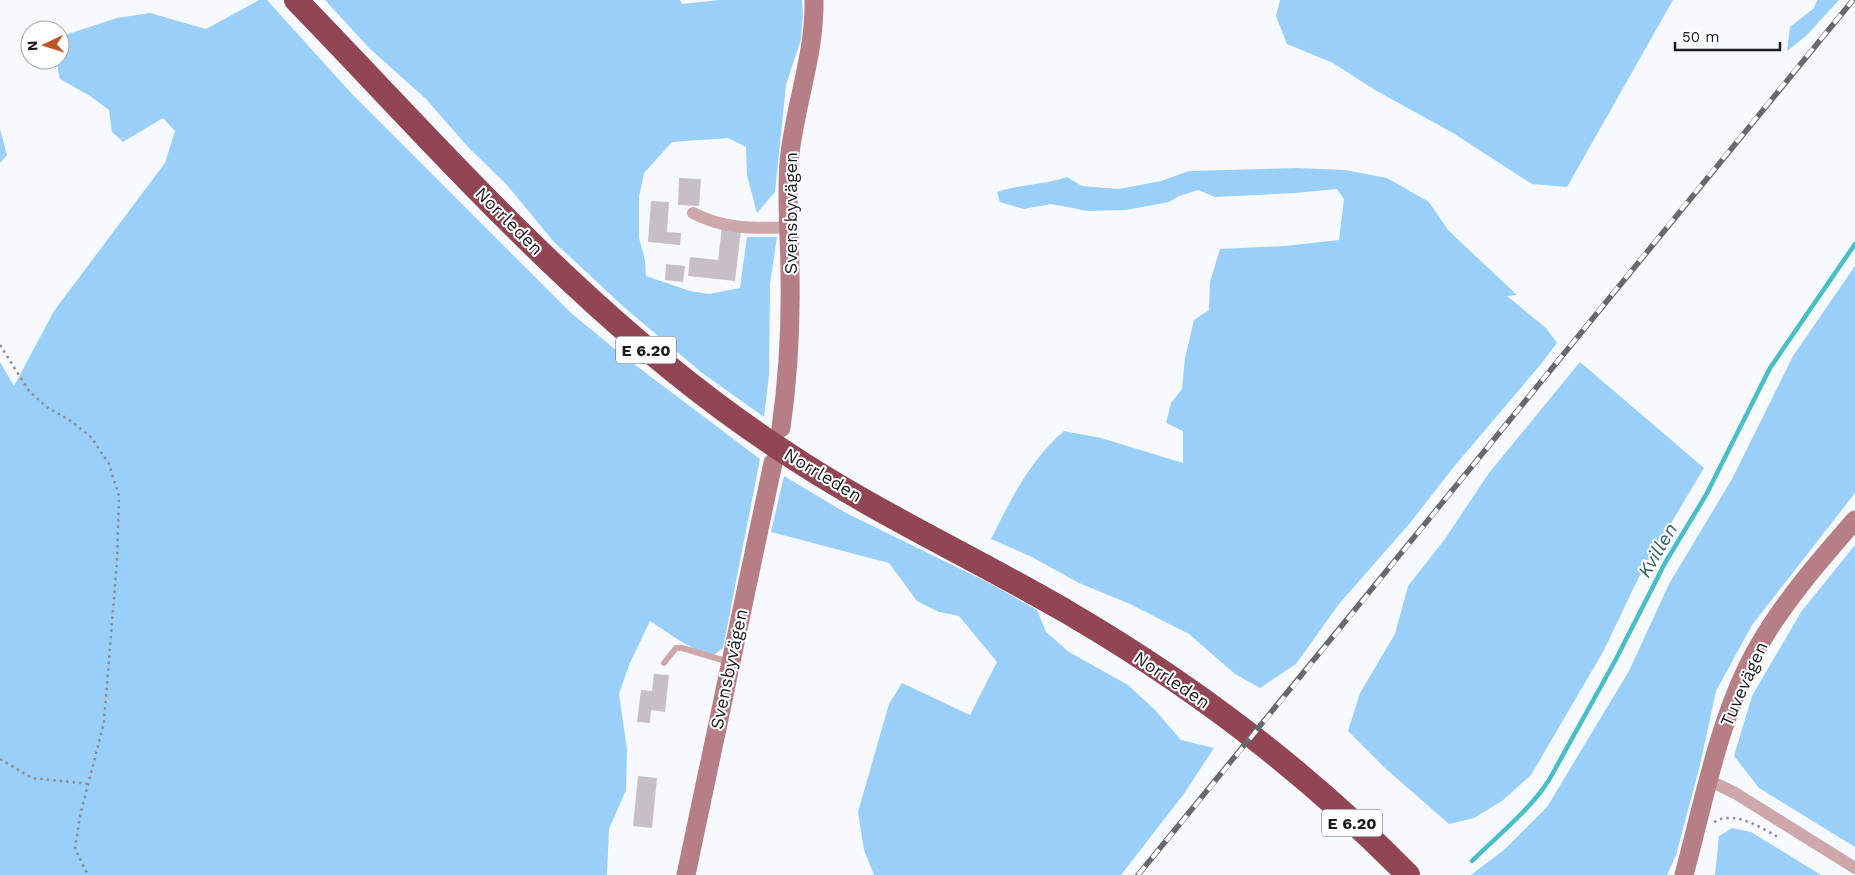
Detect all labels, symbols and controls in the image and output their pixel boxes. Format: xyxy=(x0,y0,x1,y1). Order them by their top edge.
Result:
north arrow xyxy=(20,20,70,70)
scale bar xyxy=(1675,20,1780,52)
text: 50 m xyxy=(1682,28,1719,46)
text: N xyxy=(24,40,40,52)
street label: Svensbyvägen xyxy=(780,152,801,274)
street label: Norrleden xyxy=(471,182,548,259)
road number: E 6.20 xyxy=(616,336,676,364)
street label: Norrleden xyxy=(780,443,866,506)
water label: Kvillen xyxy=(1633,519,1682,582)
street label: Svensbyvägen xyxy=(706,607,752,731)
street label: Tuvevägen xyxy=(1715,638,1772,730)
street label: Norrleden xyxy=(1130,646,1214,713)
road number: E 6.20 xyxy=(1322,810,1382,836)

